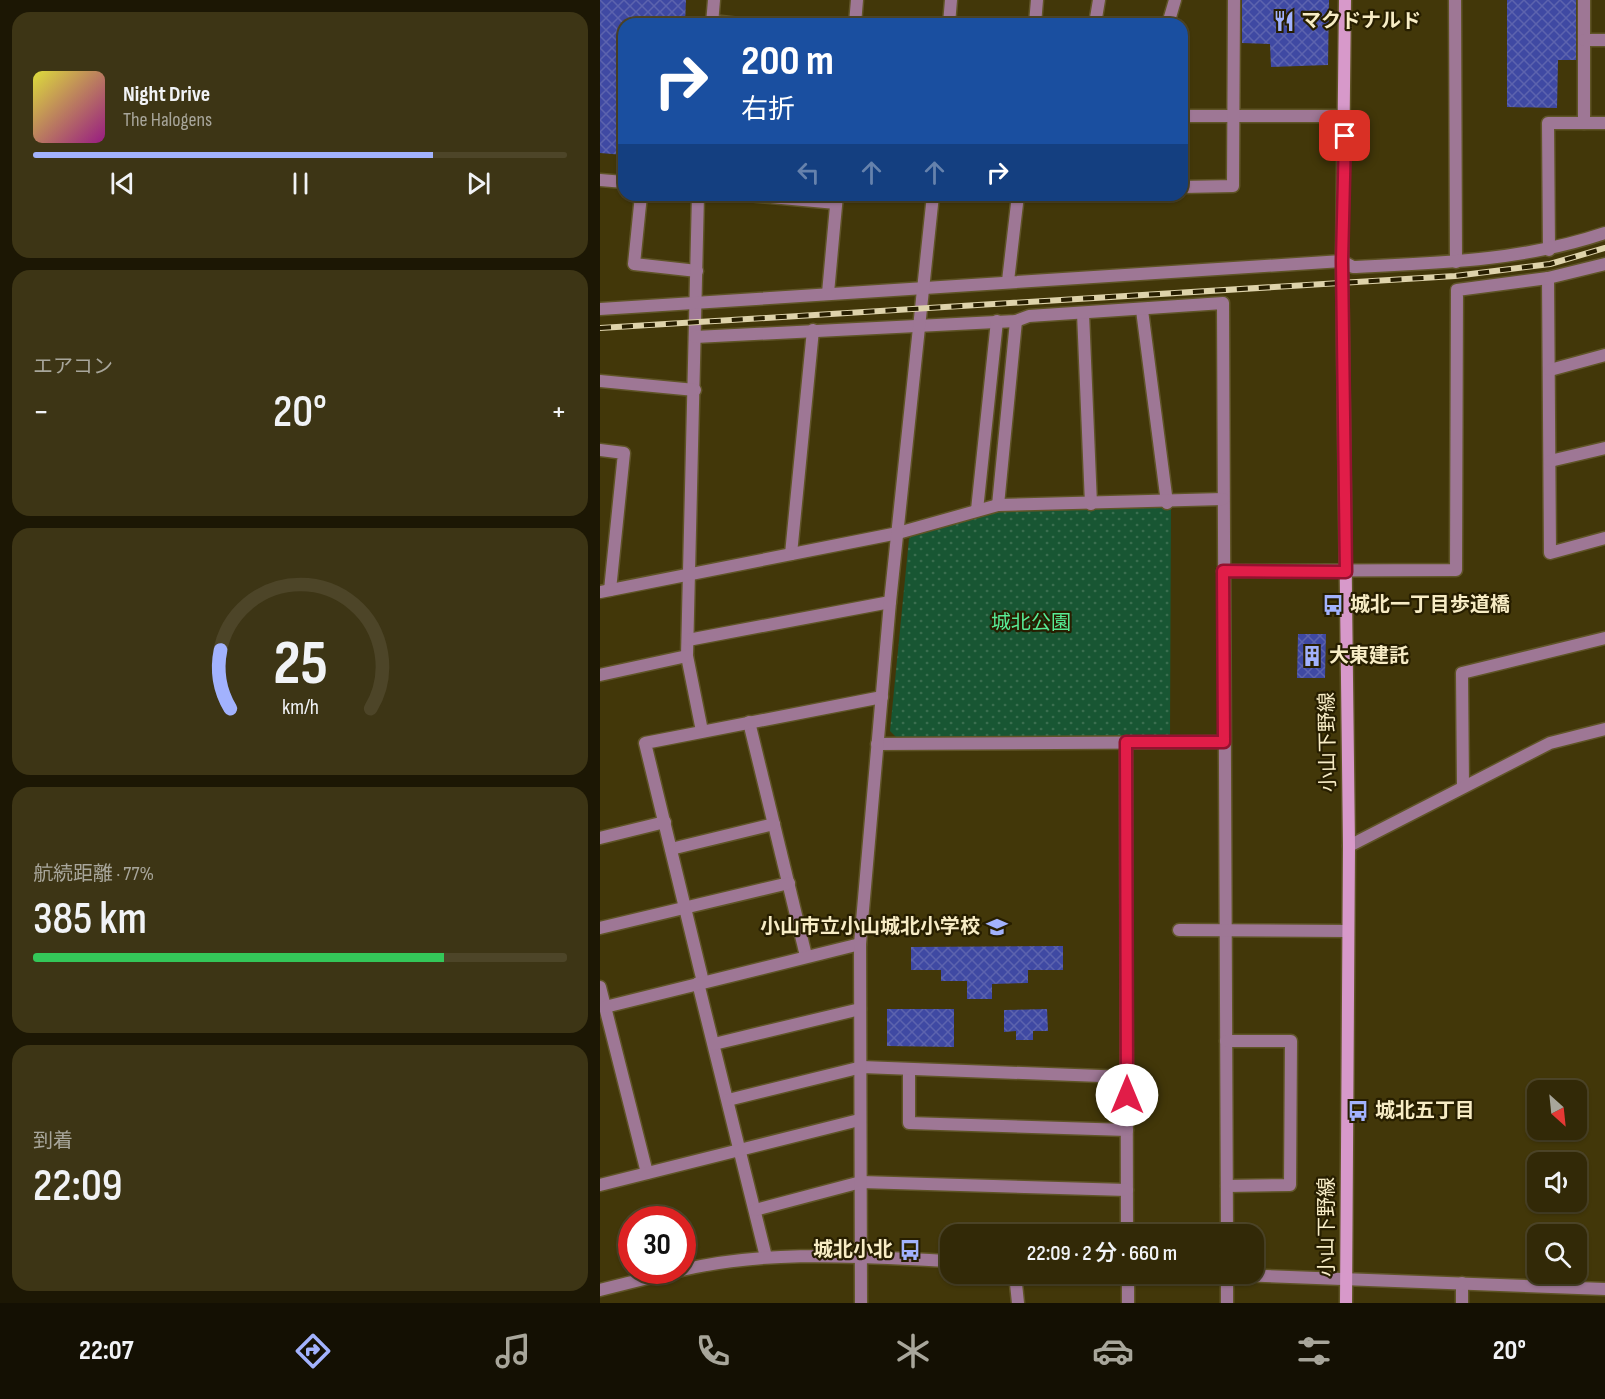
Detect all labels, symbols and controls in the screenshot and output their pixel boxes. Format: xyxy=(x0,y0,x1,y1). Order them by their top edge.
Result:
restaurant icon: マクドナルド xyxy=(1272,9,1296,33)
place label: マクドナルド xyxy=(1301,9,1421,33)
text: 200 m xyxy=(741,36,834,87)
icon: right xyxy=(642,42,720,120)
text: Night Drive xyxy=(123,81,210,108)
text: 右折 xyxy=(741,94,795,126)
text: The Halogens xyxy=(123,108,212,132)
pin xyxy=(1319,110,1370,161)
icon: arrive xyxy=(1328,119,1361,152)
icon: left xyxy=(792,156,825,189)
icon: ahead xyxy=(855,156,888,189)
icon: ahead xyxy=(918,156,951,189)
icon: right xyxy=(981,156,1014,189)
icon: previous xyxy=(106,167,139,200)
icon: pause xyxy=(284,167,317,200)
icon: next xyxy=(462,167,495,200)
text: エアコン xyxy=(33,355,113,379)
text: 20° xyxy=(273,385,327,440)
text: − xyxy=(33,392,49,432)
text: + xyxy=(551,392,567,432)
bus stop icon: 城北一丁目歩道橋 xyxy=(1321,593,1345,617)
place label: 城北一丁目歩道橋 xyxy=(1350,593,1510,617)
park label: 城北公園 xyxy=(991,611,1071,635)
text: 25 xyxy=(273,627,327,702)
building icon: 大東建託 xyxy=(1300,644,1324,668)
place label: 大東建託 xyxy=(1329,644,1409,668)
street label: 小山下野線 xyxy=(1315,692,1341,792)
text: km/h xyxy=(281,695,319,720)
text: 航続距離 · 77% xyxy=(33,862,154,886)
text: 385 km xyxy=(33,892,147,947)
place label: 小山市立小山城北小学校 xyxy=(760,915,980,939)
school or university icon: 小山市立小山城北小学校 xyxy=(985,915,1009,939)
position arrow xyxy=(1095,1063,1159,1127)
north arrow xyxy=(1527,1080,1587,1140)
map controls xyxy=(1527,1080,1587,1284)
bus stop icon: 城北五丁目 xyxy=(1346,1099,1370,1123)
place label: 城北五丁目 xyxy=(1375,1099,1475,1123)
text: 到着 xyxy=(33,1129,73,1153)
button: sound xyxy=(1527,1152,1587,1212)
text: 22:09 xyxy=(33,1159,122,1214)
street label: 小山下野線 xyxy=(1315,1177,1339,1277)
speed limit sign: 30 xyxy=(618,1206,696,1284)
button: search xyxy=(1527,1224,1587,1284)
place label: 城北小北 xyxy=(813,1238,893,1262)
bus stop icon: 城北小北 xyxy=(898,1238,922,1262)
text: 22:09 · 2 分 · 660 m xyxy=(1027,1240,1177,1267)
icon: directions xyxy=(292,1330,334,1372)
icon: music xyxy=(492,1330,534,1372)
icon: phone xyxy=(692,1330,734,1372)
icon: climate xyxy=(892,1330,934,1372)
icon: car xyxy=(1092,1330,1134,1372)
icon: filters xyxy=(1293,1330,1335,1372)
text: 22:07 xyxy=(79,1335,133,1367)
text: 20° xyxy=(1493,1335,1526,1367)

